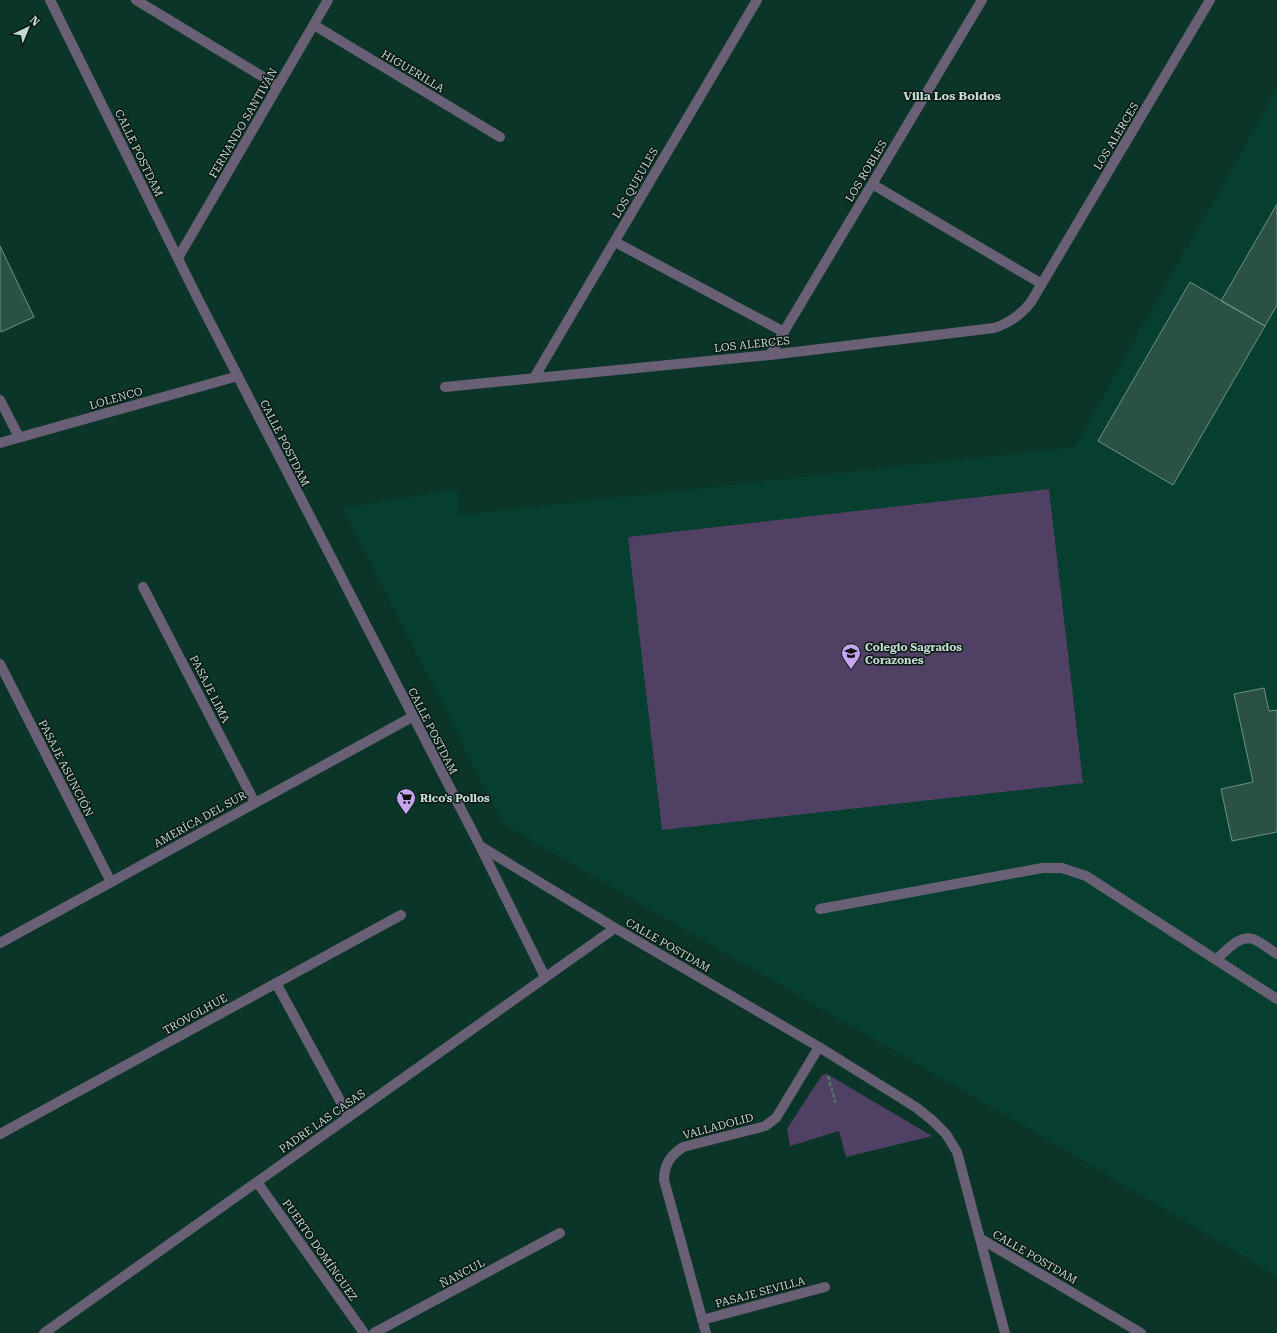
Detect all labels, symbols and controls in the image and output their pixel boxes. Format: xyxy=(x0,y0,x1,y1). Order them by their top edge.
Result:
north arrow xyxy=(8,8,48,48)
text: N xyxy=(27,14,43,29)
street label: HIGUERILLA xyxy=(379,48,447,95)
street label: FERNANDO SANTIVÁN xyxy=(206,65,280,181)
district label: Villa Los Boldos xyxy=(903,89,1001,103)
street label: LOS ALERCES xyxy=(1091,100,1142,172)
street label: CALLE POSTDAM xyxy=(112,107,165,199)
street label: LOS ROBLES xyxy=(843,138,890,204)
street label: LOS QUEULES xyxy=(610,146,661,221)
street label: LOS ALERCES xyxy=(714,334,791,355)
street label: LOLENCO xyxy=(88,385,145,412)
street label: CALLE POSTDAM xyxy=(257,398,312,489)
place label: Colegio Sagrados Corazones xyxy=(865,641,962,667)
school or university icon: Colegio Sagrados Corazones xyxy=(840,642,862,670)
street label: PASAJE LIMA xyxy=(187,653,232,726)
street label: CALLE POSTDAM xyxy=(405,686,460,777)
street label: PASAJE ASUNCIÓN xyxy=(35,717,97,819)
supermarket icon: Rico's Pollos xyxy=(395,787,417,815)
street label: AMERÍCA DEL SUR xyxy=(151,788,249,850)
place label: Rico's Pollos xyxy=(420,792,490,805)
street label: CALLE POSTDAM xyxy=(623,916,712,975)
street label: TROVOLHUE xyxy=(161,991,230,1037)
street label: PADRE LAS CASAS xyxy=(277,1087,368,1156)
street label: VALLADOLID xyxy=(681,1111,755,1142)
street label: PUERTO DOMÍNGUEZ xyxy=(280,1196,360,1304)
street label: CALLE POSTDAM xyxy=(990,1228,1079,1287)
street label: ÑANCUL xyxy=(438,1256,487,1291)
street label: PASAJE SEVILLA xyxy=(714,1274,807,1311)

